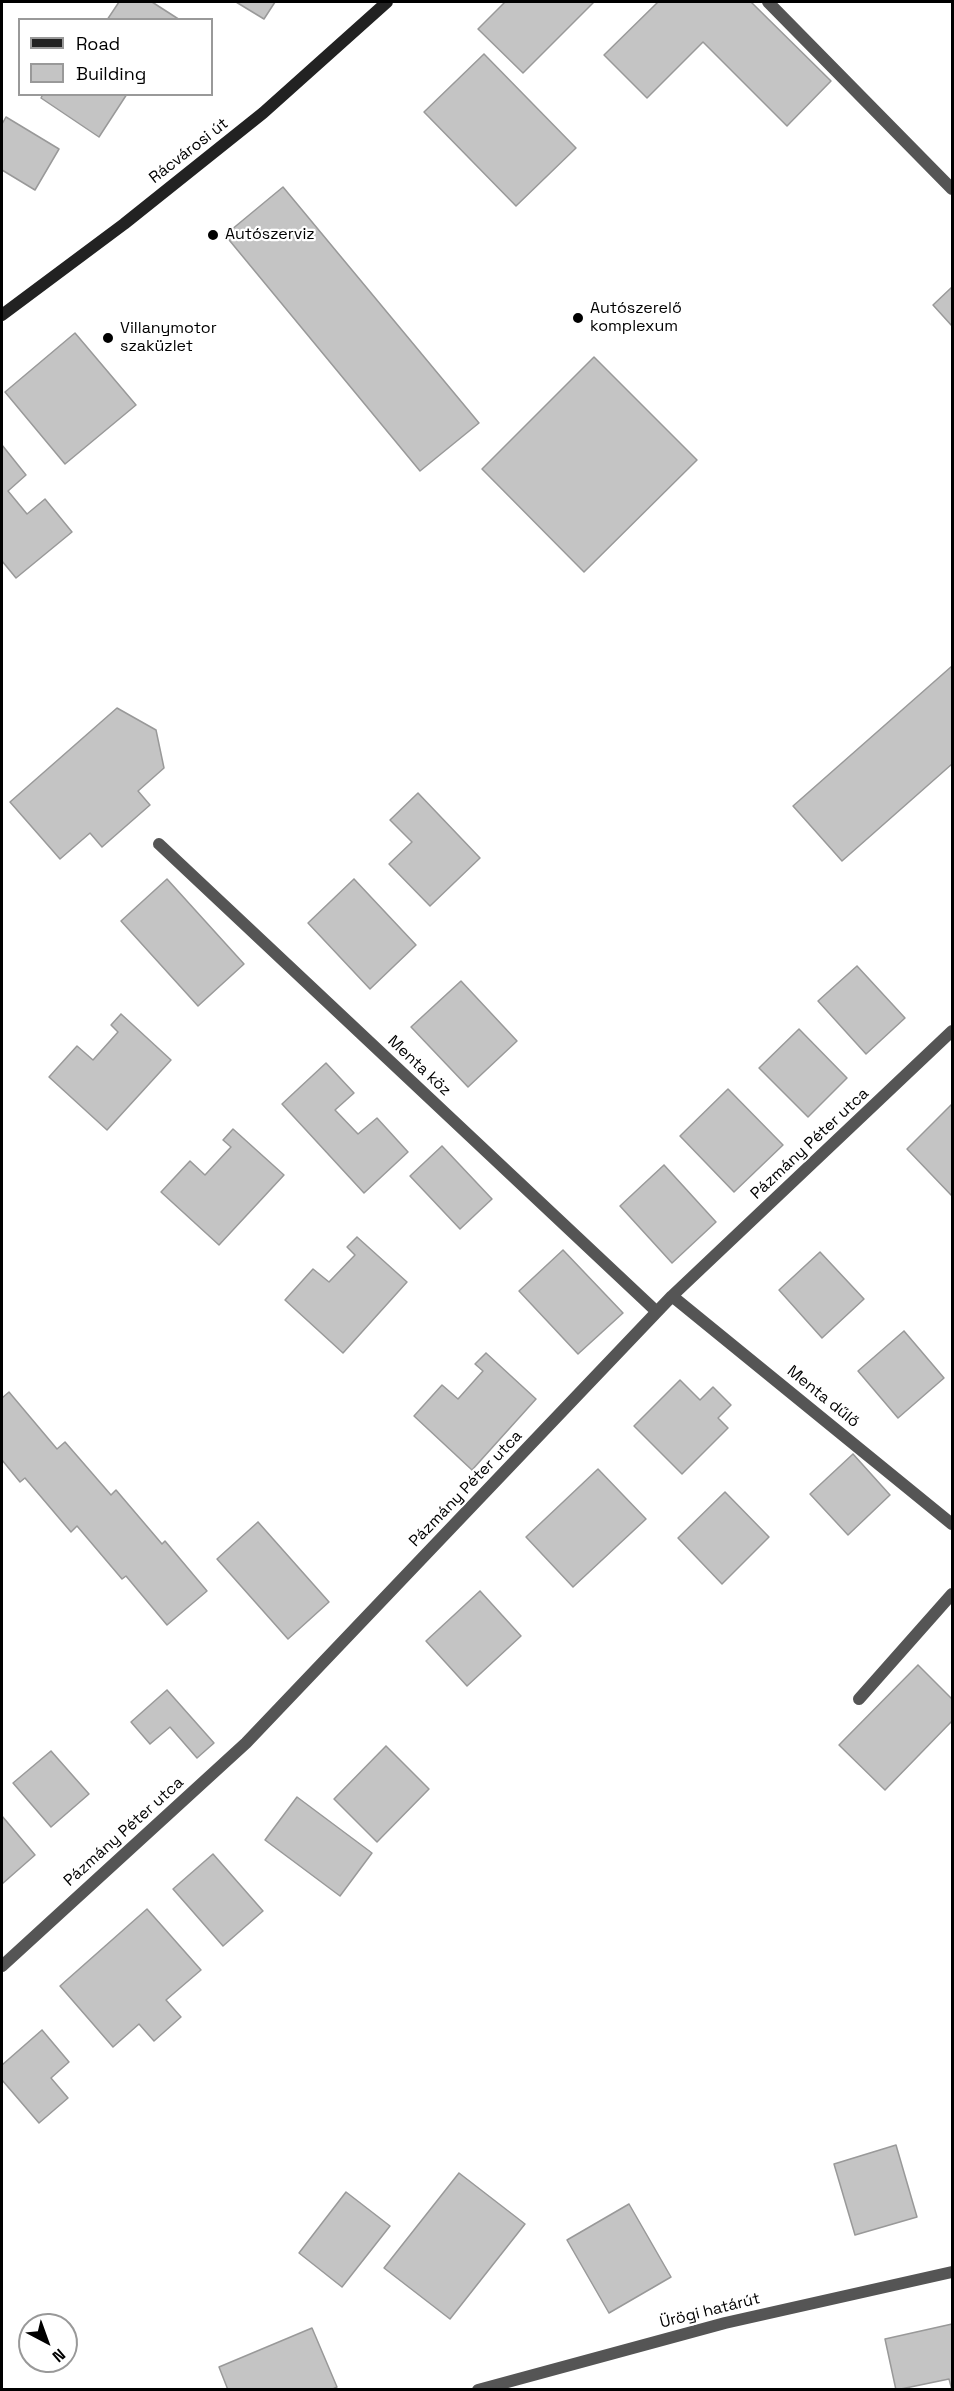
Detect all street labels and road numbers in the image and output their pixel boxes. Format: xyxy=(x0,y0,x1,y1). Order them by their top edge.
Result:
street label: Rácvárosi út xyxy=(146,114,232,188)
street label: Menta köz xyxy=(383,1032,455,1100)
street label: Pázmány Péter utca xyxy=(747,1084,873,1204)
street label: Menta dűlő xyxy=(783,1362,863,1432)
street label: Pázmány Péter utca xyxy=(405,1427,527,1551)
street label: Pázmány Péter utca xyxy=(60,1773,188,1891)
street label: Ürögi határút xyxy=(658,2289,762,2333)

